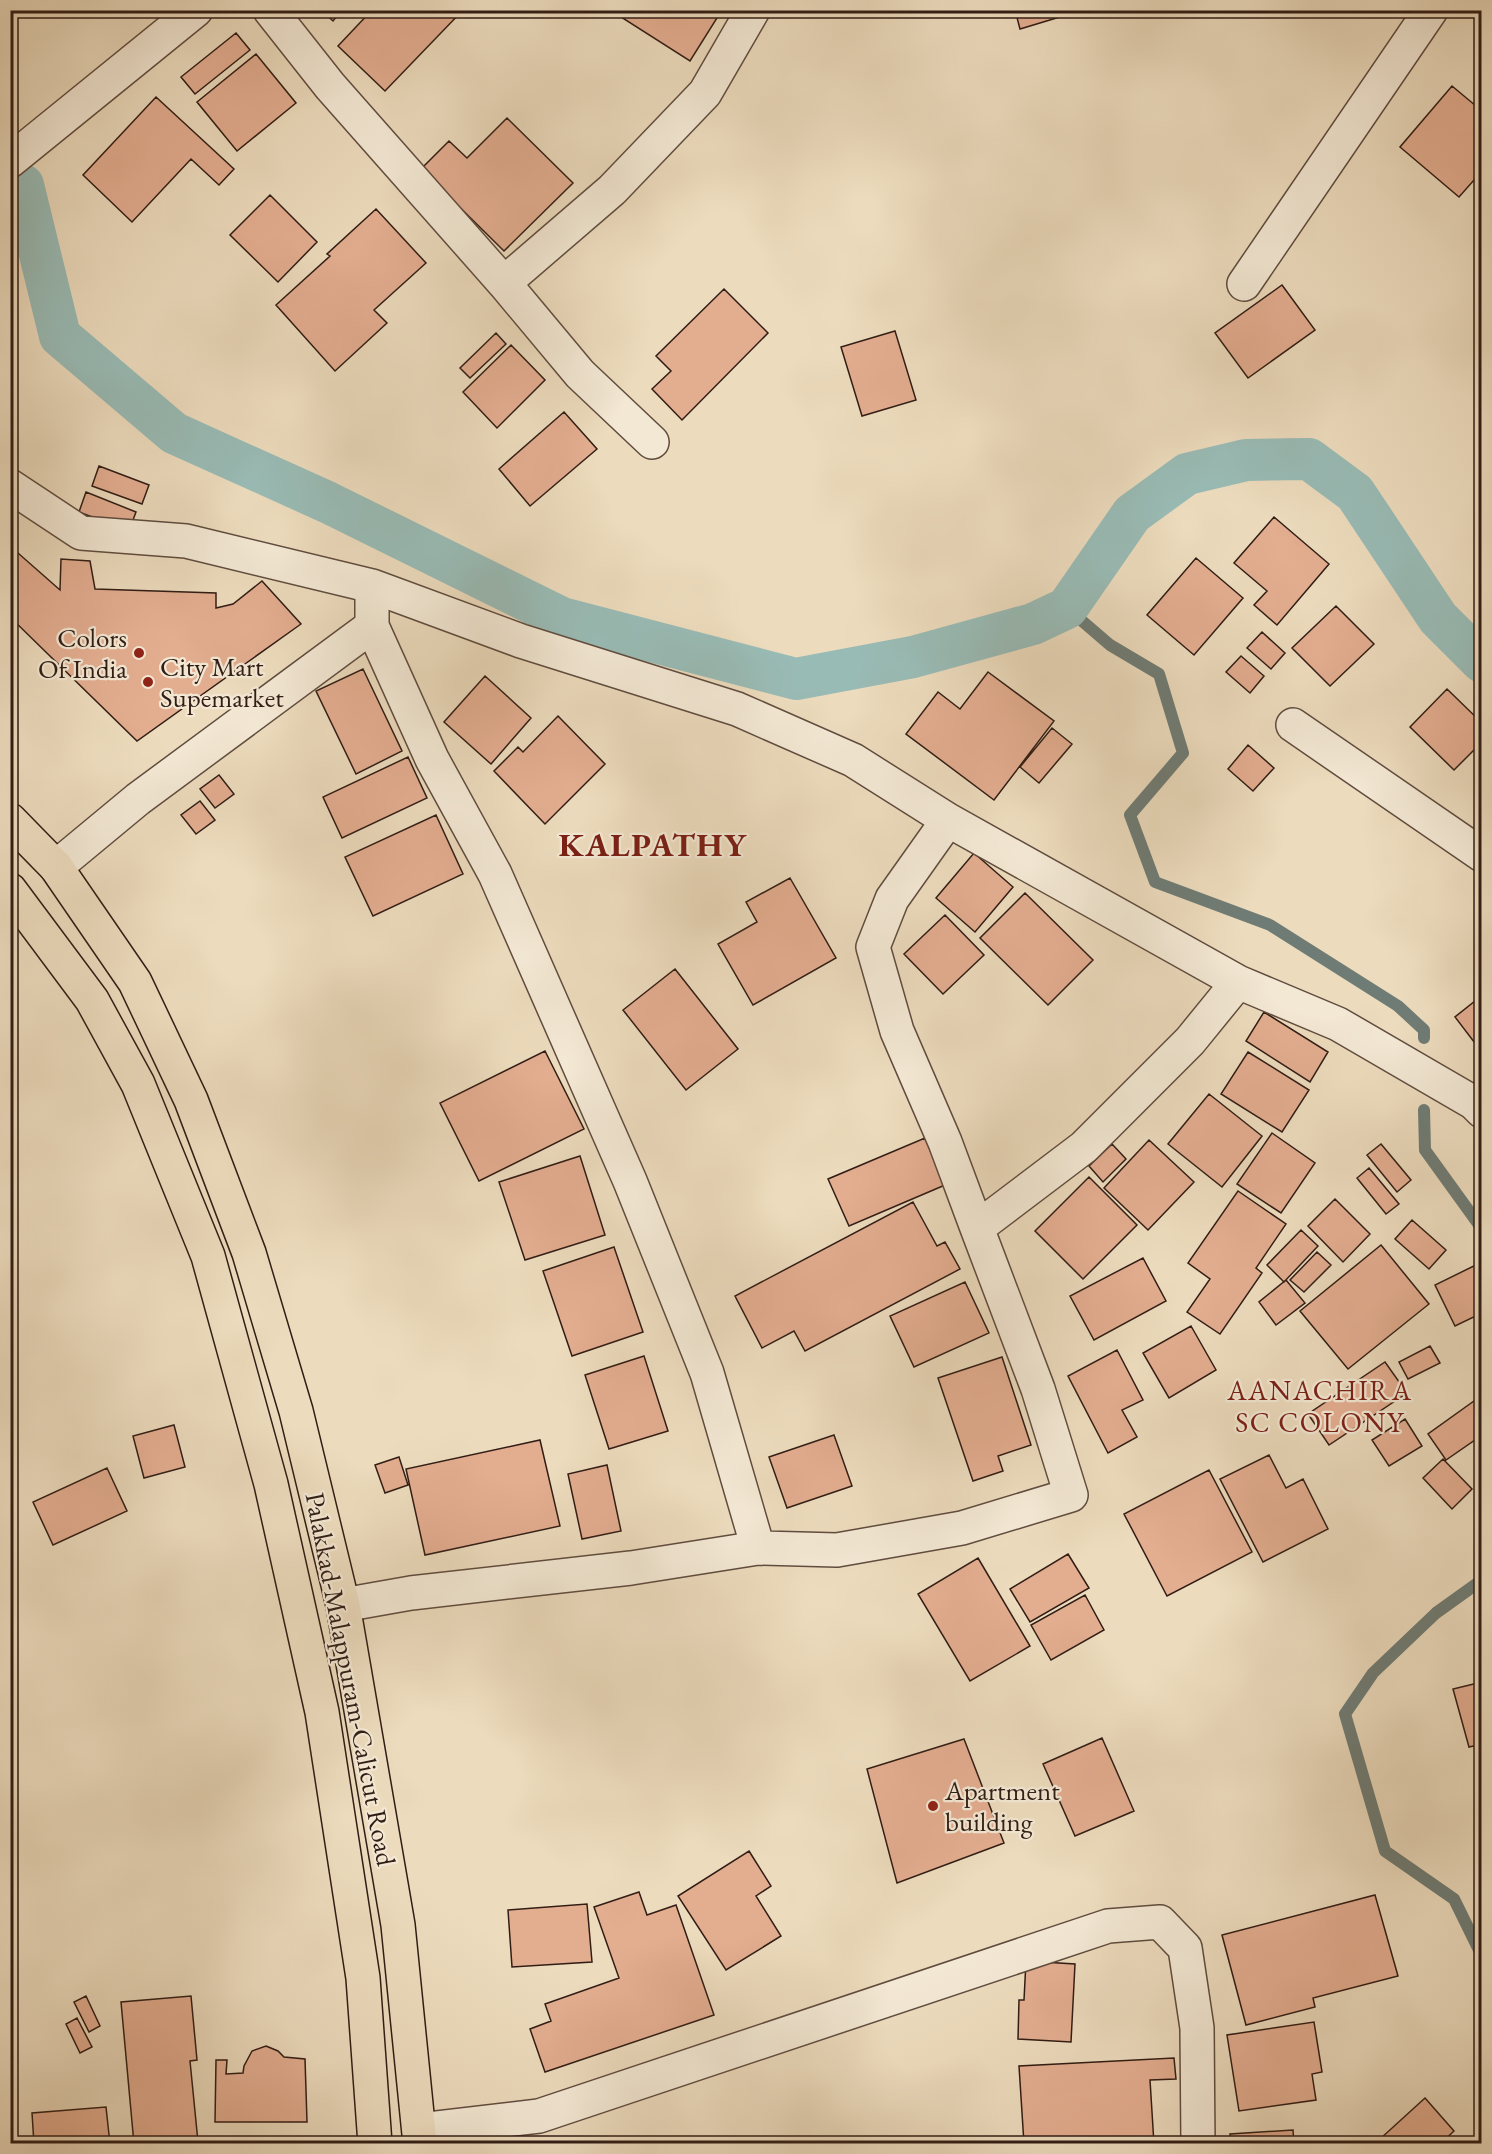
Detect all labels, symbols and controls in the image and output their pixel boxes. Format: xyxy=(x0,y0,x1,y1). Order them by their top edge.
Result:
place label: Colors Of India xyxy=(38,620,127,686)
marker: Colors Of India xyxy=(132,646,146,660)
place label: City Mart Supemarket xyxy=(160,649,284,715)
marker: City Mart Supemarket xyxy=(141,675,155,689)
district label: KALPATHY xyxy=(559,823,747,866)
district label: AANACHIRA SC COLONY xyxy=(1226,1372,1413,1440)
street label: Palakkad-Malappuram-Calicut Road xyxy=(298,1489,404,1869)
place label: Apartment building xyxy=(944,1773,1060,1839)
marker: Apartment building xyxy=(926,1799,940,1813)

